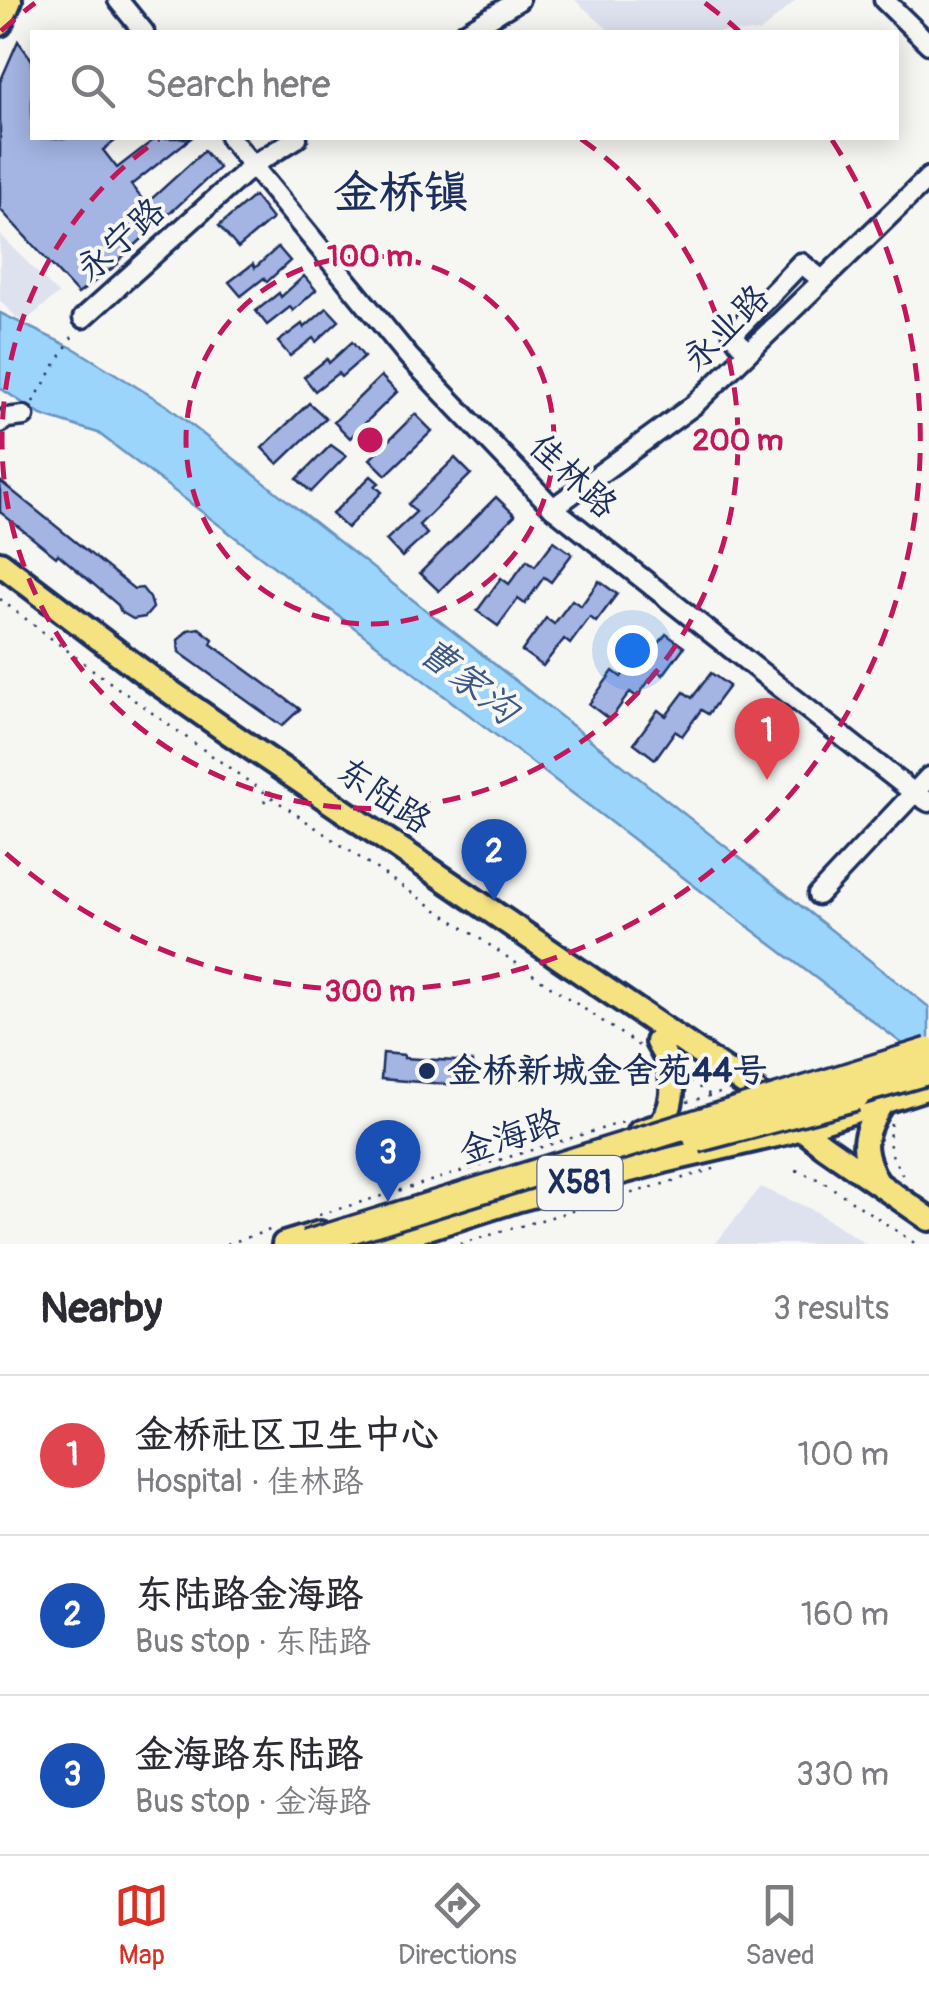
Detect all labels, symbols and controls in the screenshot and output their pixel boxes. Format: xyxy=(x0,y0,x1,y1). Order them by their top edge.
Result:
search box xyxy=(30,30,899,140)
icon: search xyxy=(65,58,120,113)
text: Search here xyxy=(145,61,331,109)
district label: 金桥镇 xyxy=(333,165,469,221)
street label: 永宁路 xyxy=(67,189,175,291)
text: 100 m xyxy=(327,238,413,275)
street label: 永业路 xyxy=(673,275,779,381)
centre of rings xyxy=(352,422,388,458)
text: 200 m xyxy=(693,422,783,459)
street label: 佳林路 xyxy=(520,424,626,528)
your location xyxy=(607,625,658,676)
water label: 曹家沟 xyxy=(408,627,530,737)
pin: 1 xyxy=(734,698,800,780)
street label: 东陆路 xyxy=(328,748,440,844)
pin: 2 xyxy=(462,818,526,901)
text: 300 m xyxy=(325,973,415,1010)
place label: 金桥新城金舍苑44号 xyxy=(447,1049,768,1093)
marker: 金桥新城金舍苑44号 xyxy=(416,1060,438,1082)
street label: 金海路 xyxy=(453,1100,567,1174)
pin: 3 xyxy=(356,1120,420,1202)
road number: X581 xyxy=(538,1156,622,1210)
text: Nearby xyxy=(40,1283,162,1335)
text: 3 results xyxy=(773,1289,889,1329)
text: 金桥社区卫生中心 xyxy=(135,1411,439,1459)
text: 1 xyxy=(66,1435,79,1475)
text: 100 m xyxy=(797,1435,889,1475)
text: Hospital · 佳林路 xyxy=(135,1462,363,1502)
text: 东陆路金海路 xyxy=(135,1571,363,1619)
text: 2 xyxy=(64,1595,81,1635)
text: 160 m xyxy=(801,1595,889,1635)
text: Bus stop · 东陆路 xyxy=(135,1622,371,1662)
text: 金海路东陆路 xyxy=(135,1731,363,1779)
text: 3 xyxy=(64,1755,81,1795)
text: 330 m xyxy=(796,1755,889,1795)
text: Bus stop · 金海路 xyxy=(135,1782,371,1822)
tab: Map xyxy=(114,1878,169,1973)
tab: Directions xyxy=(398,1878,517,1973)
tab: Saved xyxy=(745,1878,815,1973)

